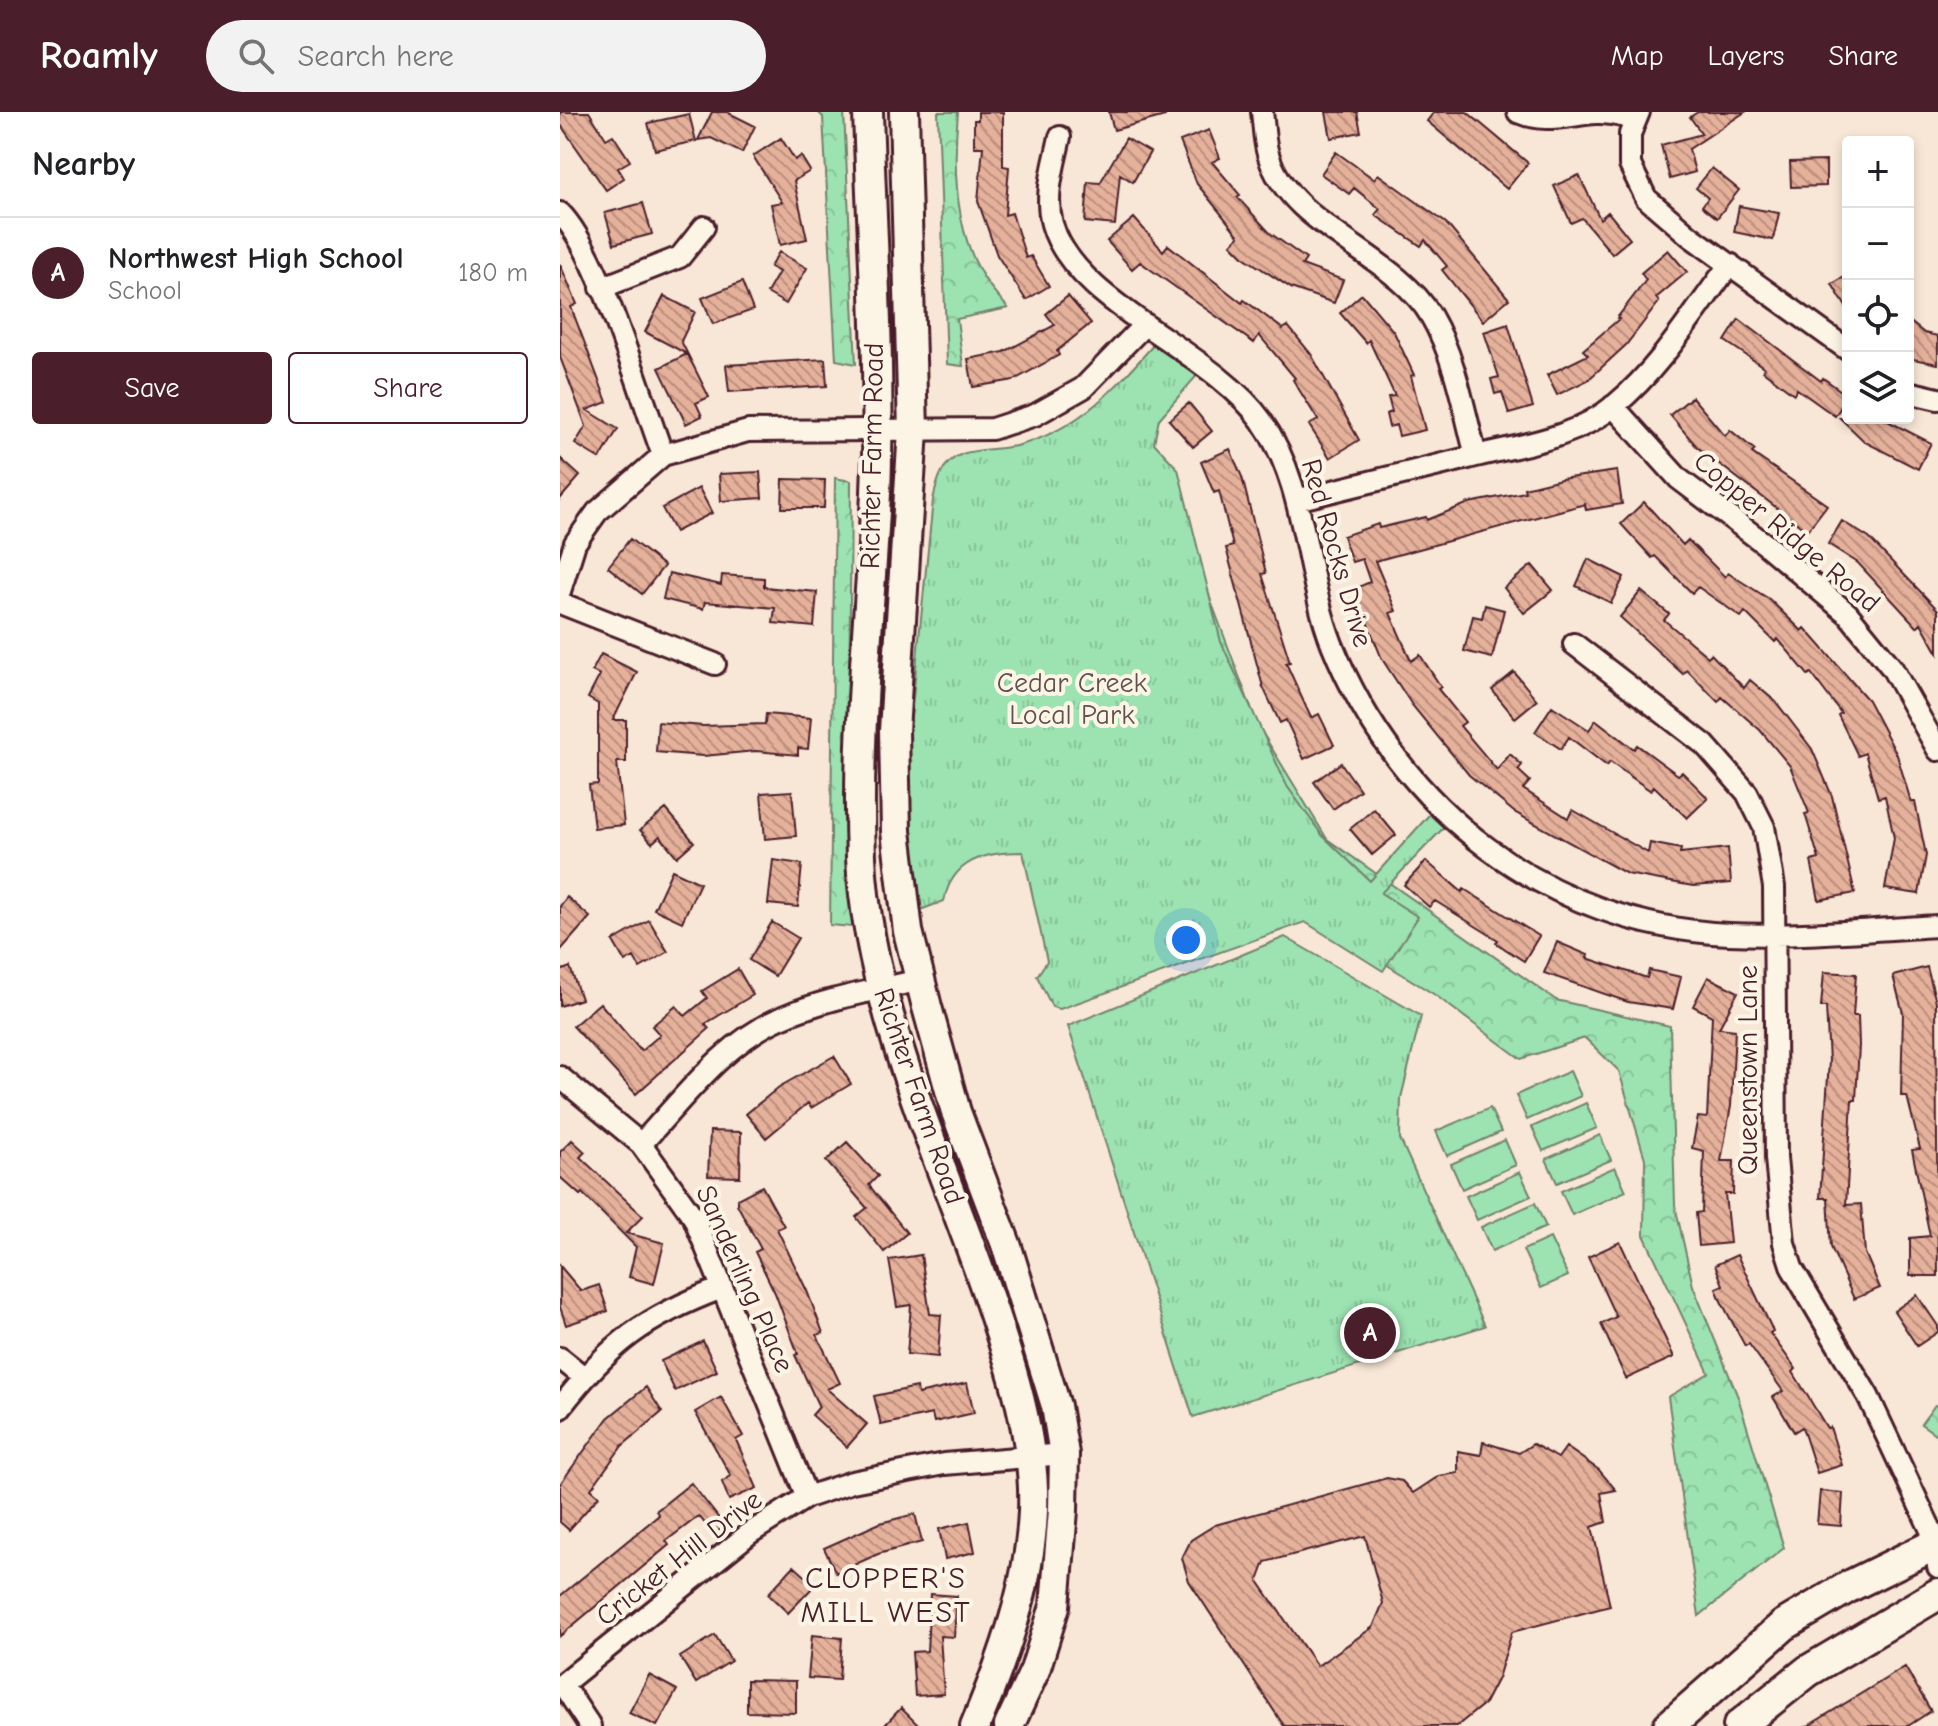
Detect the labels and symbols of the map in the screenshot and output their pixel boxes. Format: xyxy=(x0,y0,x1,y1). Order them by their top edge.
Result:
street label: Richter Farm Road xyxy=(854,343,890,569)
street label: Copper Ridge Road xyxy=(1688,445,1886,619)
street label: Red Rocks Drive xyxy=(1295,455,1379,651)
park label: Cedar Creek Local Park xyxy=(997,667,1148,731)
your location xyxy=(1166,920,1206,960)
street label: Queenstown Lane xyxy=(1732,965,1764,1175)
street label: Richter Farm Road xyxy=(867,984,971,1208)
street label: Sanderling Place xyxy=(689,1181,801,1377)
pin: A xyxy=(1344,1303,1396,1363)
street label: Cricket Hill Drive xyxy=(590,1484,768,1632)
district label: CLOPPER'S MILL WEST xyxy=(800,1561,972,1630)

